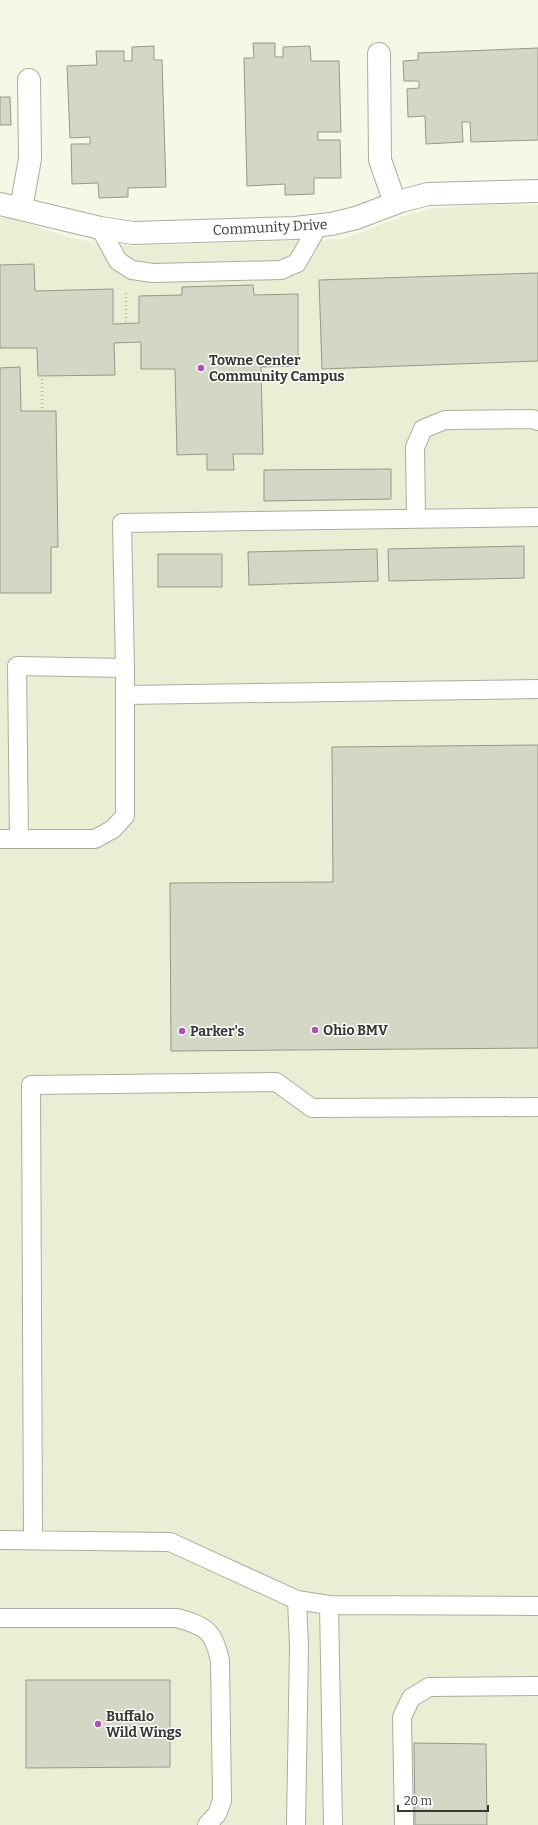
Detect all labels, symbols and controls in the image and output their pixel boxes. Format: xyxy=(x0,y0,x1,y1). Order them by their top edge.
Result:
street label: Community Drive xyxy=(212,216,328,239)
place label: Towne Center Community Campus xyxy=(209,352,345,385)
marker: Towne Center Community Campus xyxy=(196,363,206,373)
place label: Ohio BMV xyxy=(323,1022,388,1039)
place label: Parker's xyxy=(190,1023,244,1040)
marker: Ohio BMV xyxy=(310,1025,320,1035)
marker: Parker's xyxy=(177,1026,187,1036)
place label: Buffalo Wild Wings xyxy=(106,1708,182,1741)
marker: Buffalo Wild Wings xyxy=(93,1719,103,1729)
scale bar xyxy=(398,1787,488,1813)
text: 20 m xyxy=(404,1794,433,1808)

